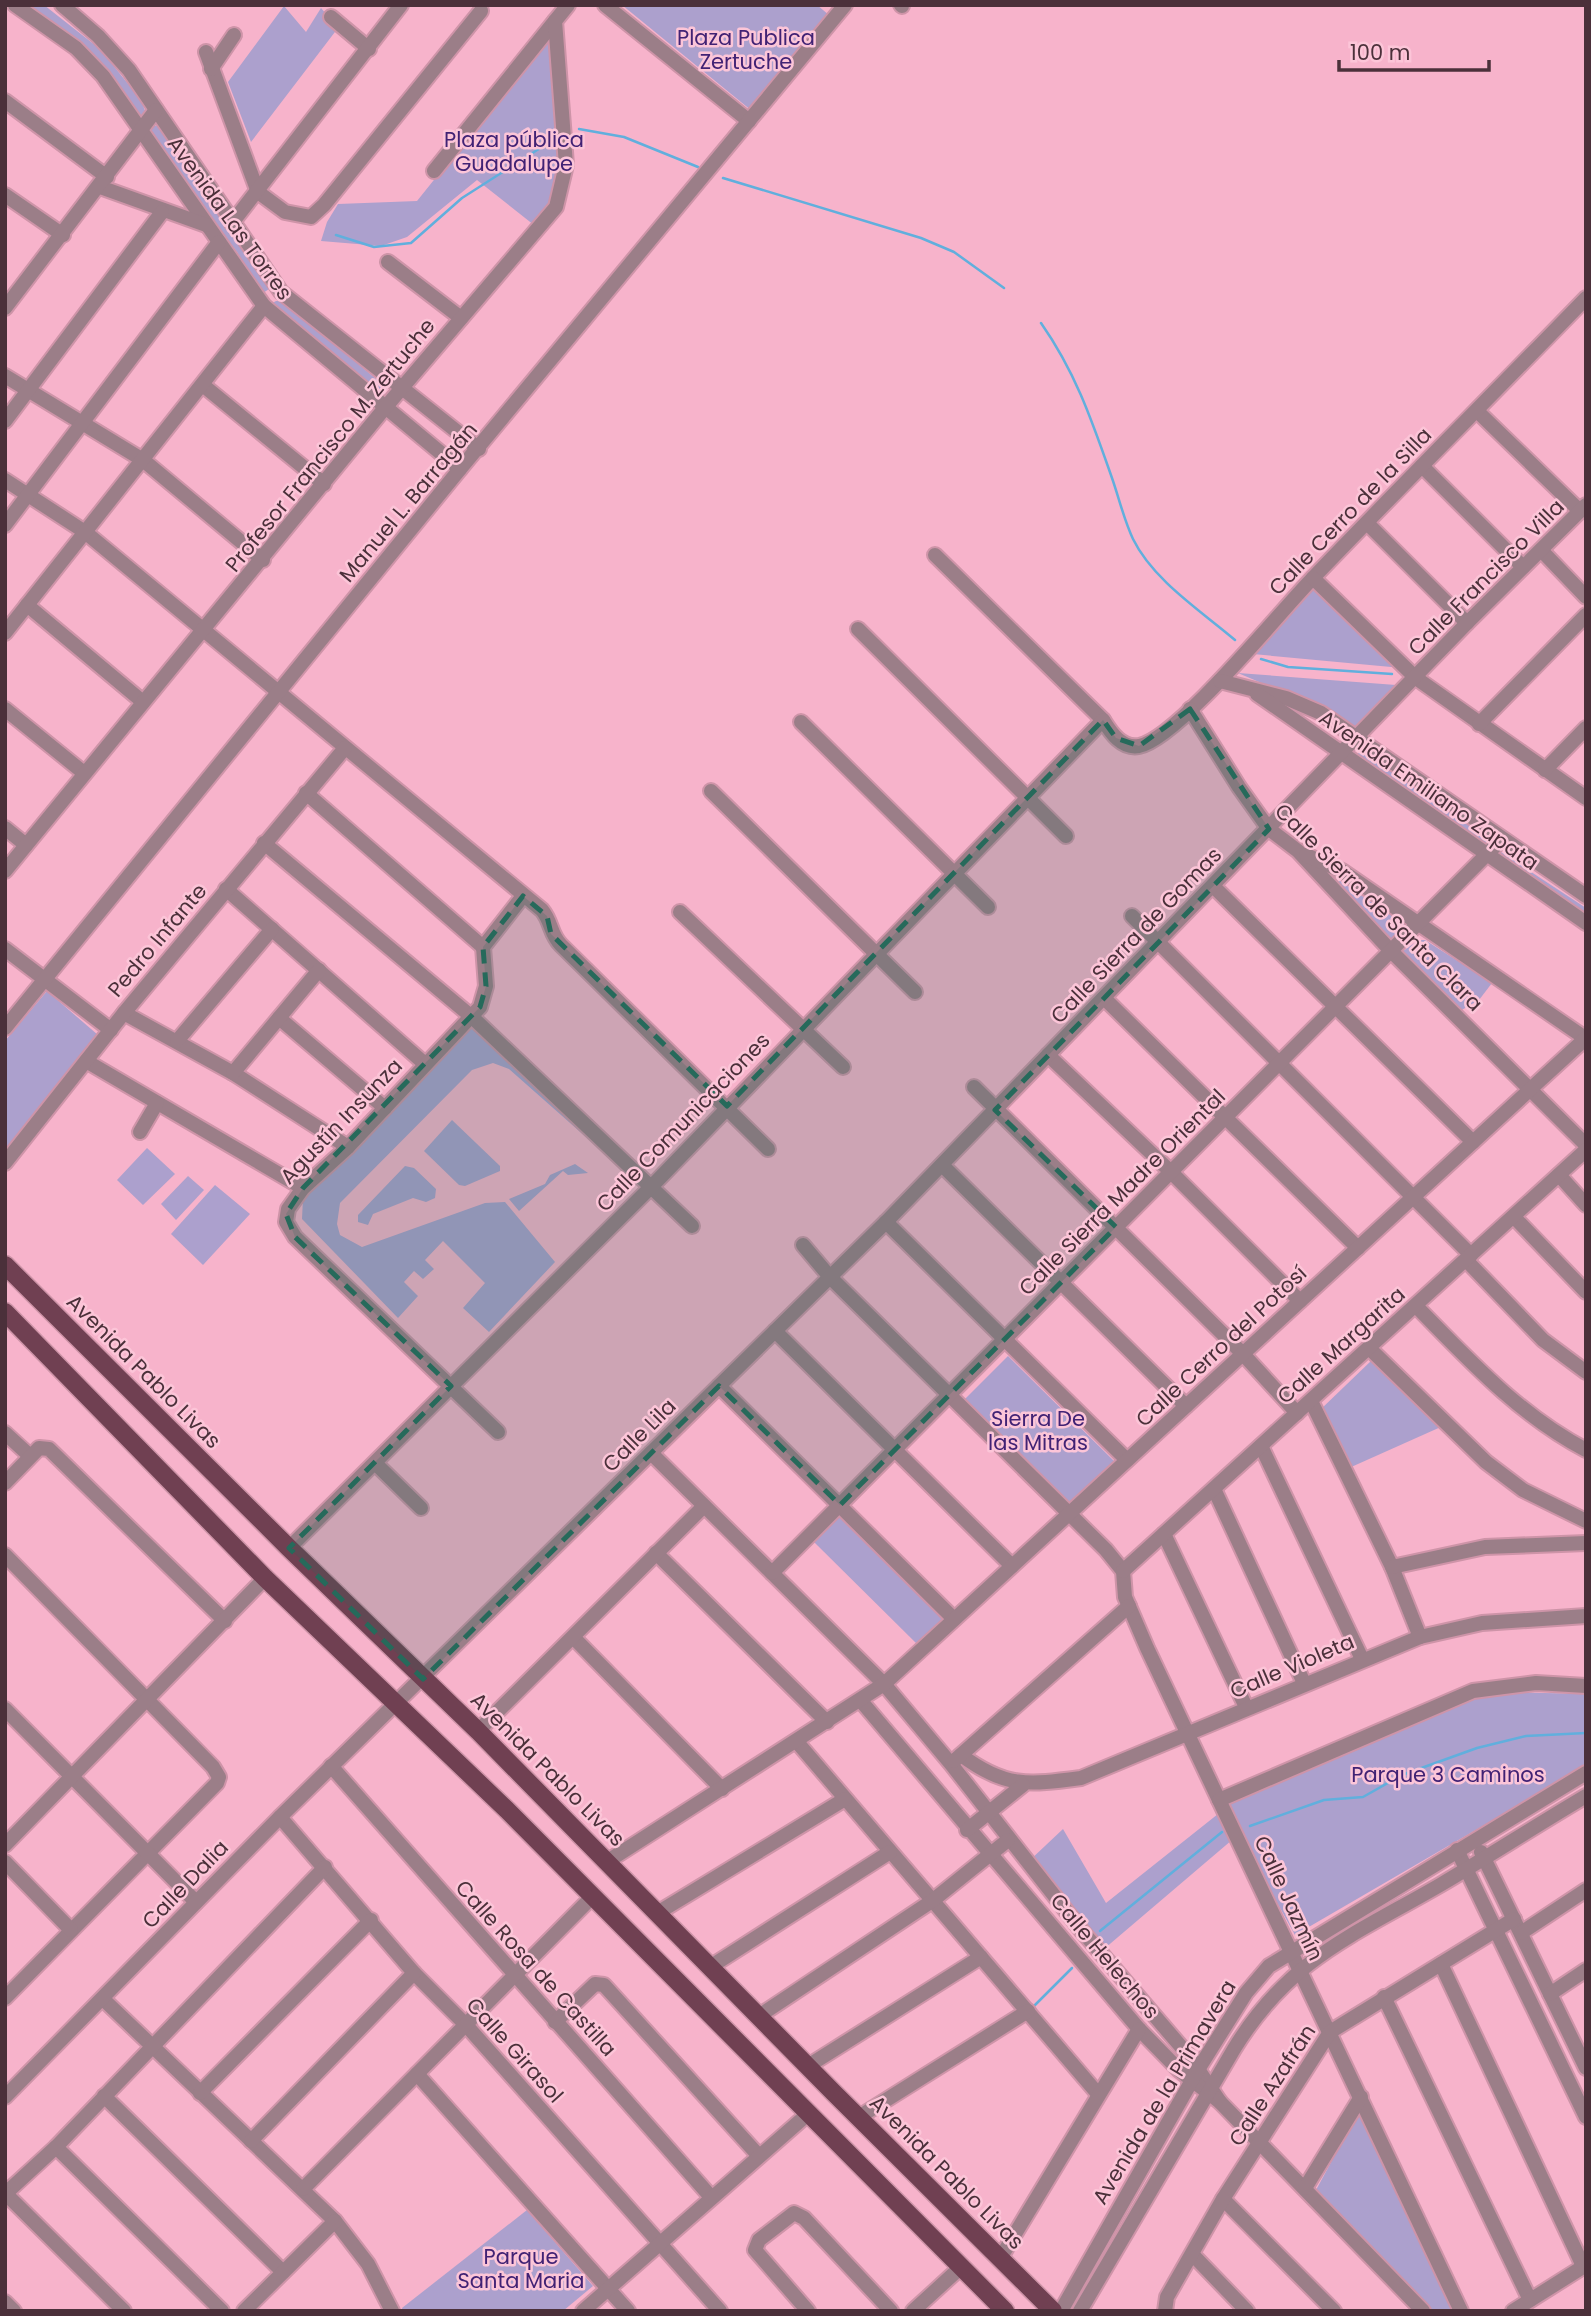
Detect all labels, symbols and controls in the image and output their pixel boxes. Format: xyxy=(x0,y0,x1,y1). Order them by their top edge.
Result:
park label: Plaza Publica Zertuche xyxy=(677,23,815,76)
scale bar xyxy=(1339,28,1490,72)
text: 100 m xyxy=(1350,38,1410,67)
park label: Plaza pública Guadalupe xyxy=(444,125,584,178)
street label: Avenida Las Torres xyxy=(161,130,299,306)
street label: Profesor Francisco M. Zertuche xyxy=(219,312,441,578)
street label: Manuel L. Barragán xyxy=(332,416,484,588)
street label: Calle Cerro de la Silla xyxy=(1262,421,1438,601)
street label: Calle Francisco Villa xyxy=(1402,493,1570,661)
street label: Avenida Emiliano Zapata xyxy=(1313,703,1545,877)
street label: Calle Sierra de Santa Clara xyxy=(1269,797,1489,1017)
street label: Calle Sierra de Gomas xyxy=(1044,840,1228,1030)
street label: Pedro Infante xyxy=(101,877,213,1003)
street label: Calle Comunicaciones xyxy=(590,1026,776,1218)
street label: Agustín Insunza xyxy=(273,1052,409,1190)
street label: Calle Sierra Madre Oriental xyxy=(1012,1082,1232,1302)
street label: Calle Cerro del Potosí xyxy=(1129,1259,1313,1433)
street label: Calle Margarita xyxy=(1271,1280,1411,1410)
street label: Avenida Pablo Livas xyxy=(60,1287,228,1455)
street label: Calle Lila xyxy=(596,1392,682,1478)
park label: Sierra De las Mitras xyxy=(988,1404,1088,1457)
street label: Calle Violeta xyxy=(1225,1627,1359,1705)
street label: Avenida Pablo Livas xyxy=(464,1685,632,1853)
park label: Parque 3 Caminos xyxy=(1351,1760,1545,1789)
street label: Calle Jazmín xyxy=(1247,1831,1331,1965)
street label: Calle Dalia xyxy=(135,1833,235,1935)
street label: Calle Rosa de Castilla xyxy=(449,1874,623,2062)
street label: Calle Helechos xyxy=(1044,1887,1166,2025)
street label: Avenida de la Primavera xyxy=(1085,1974,1243,2210)
street label: Calle Girasol xyxy=(460,1991,570,2109)
street label: Calle Azafrán xyxy=(1222,2019,1322,2151)
street label: Avenida Pablo Livas xyxy=(863,2088,1031,2256)
park label: Parque Santa Maria xyxy=(458,2242,584,2295)

